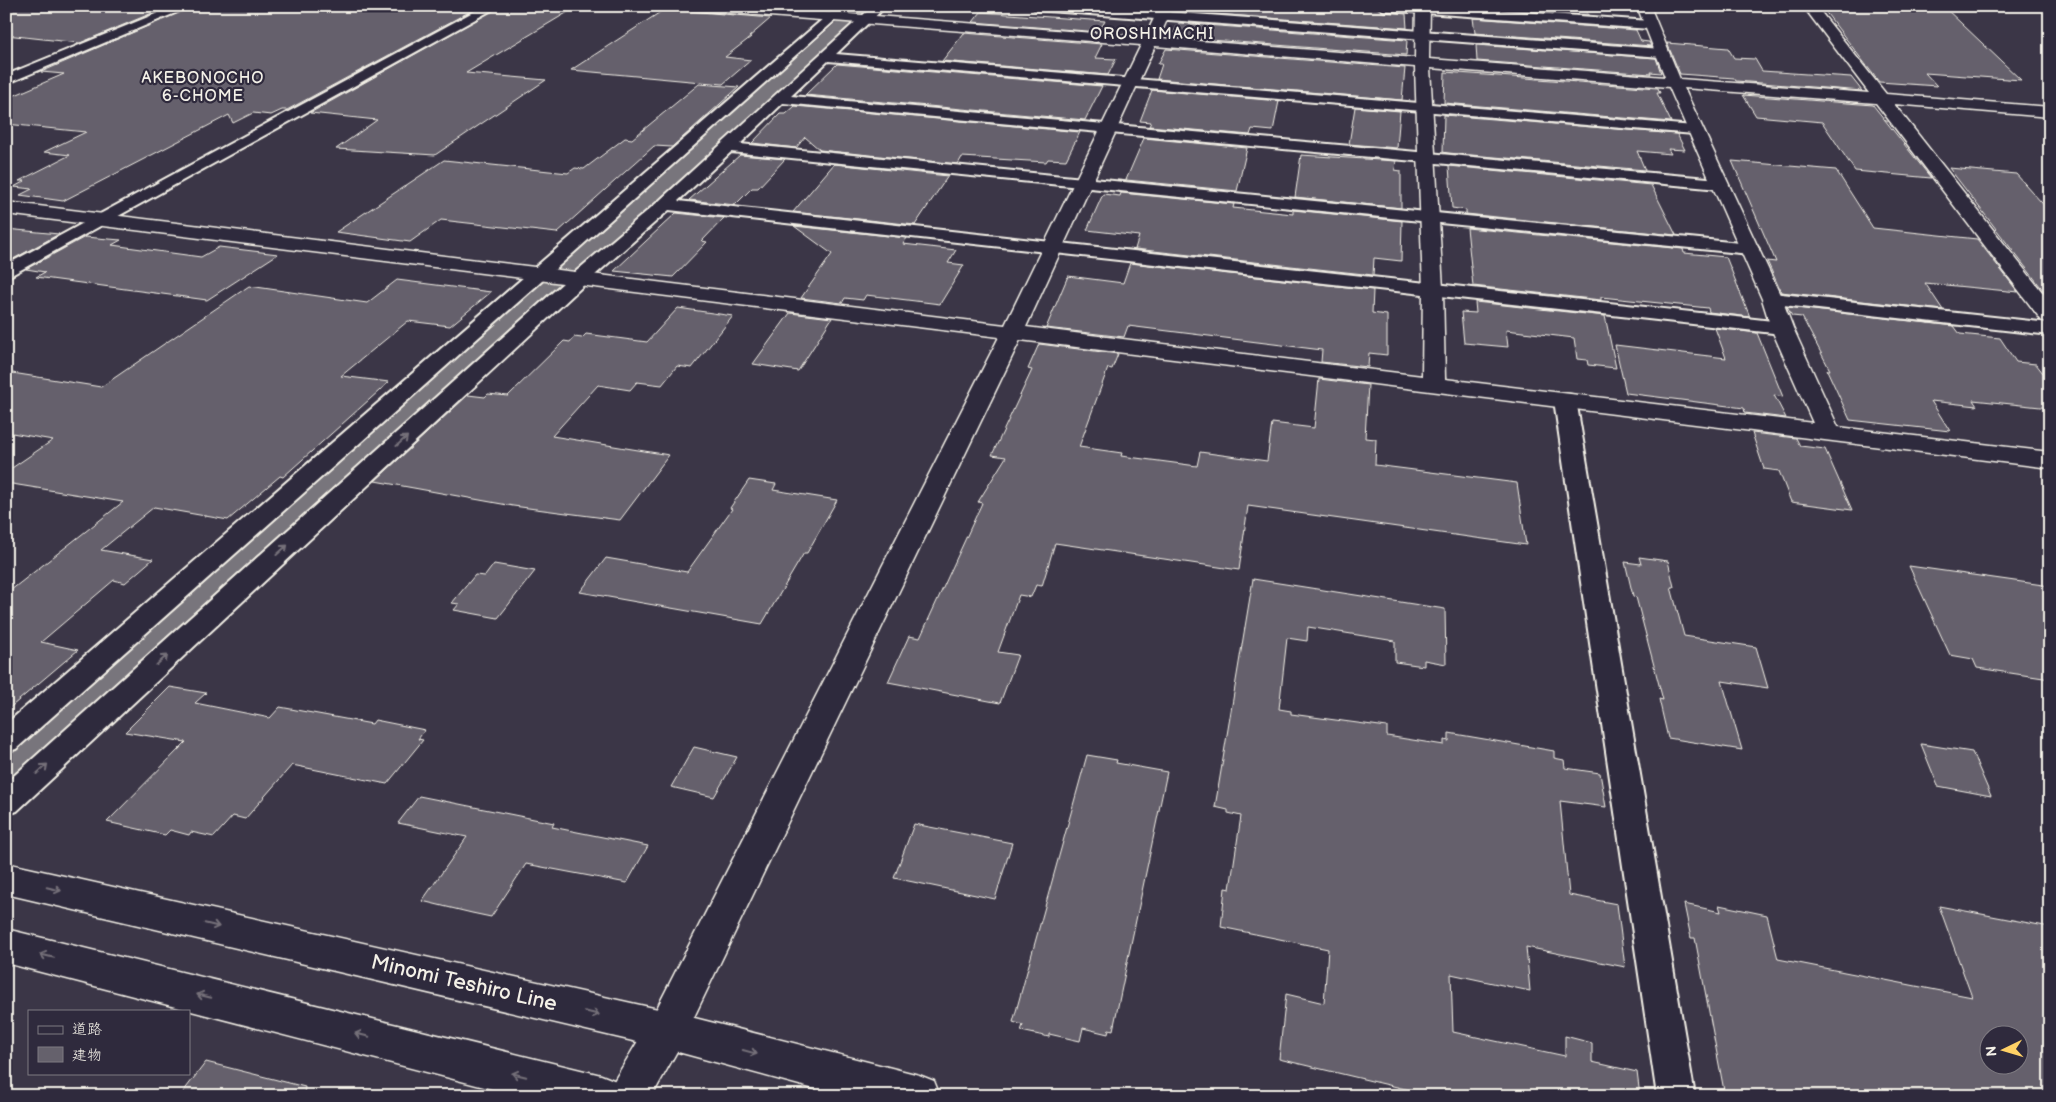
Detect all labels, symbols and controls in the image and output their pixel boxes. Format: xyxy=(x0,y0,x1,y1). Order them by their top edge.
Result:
district label: OROSHIMACHI xyxy=(1090,25,1214,44)
district label: AKEBONOCHO 6-CHOME xyxy=(141,69,265,106)
one-way arrow xyxy=(396,435,409,446)
one-way arrow xyxy=(276,544,289,556)
one-way arrow xyxy=(156,654,169,666)
one-way arrow xyxy=(36,763,49,775)
one-way arrow xyxy=(45,885,61,894)
one-way arrow xyxy=(204,921,220,930)
street label: Minomi Teshiro Line xyxy=(369,949,559,1017)
one-way arrow xyxy=(39,951,55,960)
one-way arrow xyxy=(197,990,213,1000)
one-way arrow xyxy=(584,1009,600,1018)
legend xyxy=(28,1010,190,1074)
text: 道路 xyxy=(72,1020,102,1039)
north arrow xyxy=(1978,1024,2028,1074)
one-way arrow xyxy=(354,1030,370,1040)
text: N xyxy=(1983,1045,2000,1057)
text: 建物 xyxy=(72,1046,102,1065)
one-way arrow xyxy=(741,1048,757,1057)
one-way arrow xyxy=(512,1070,528,1079)

